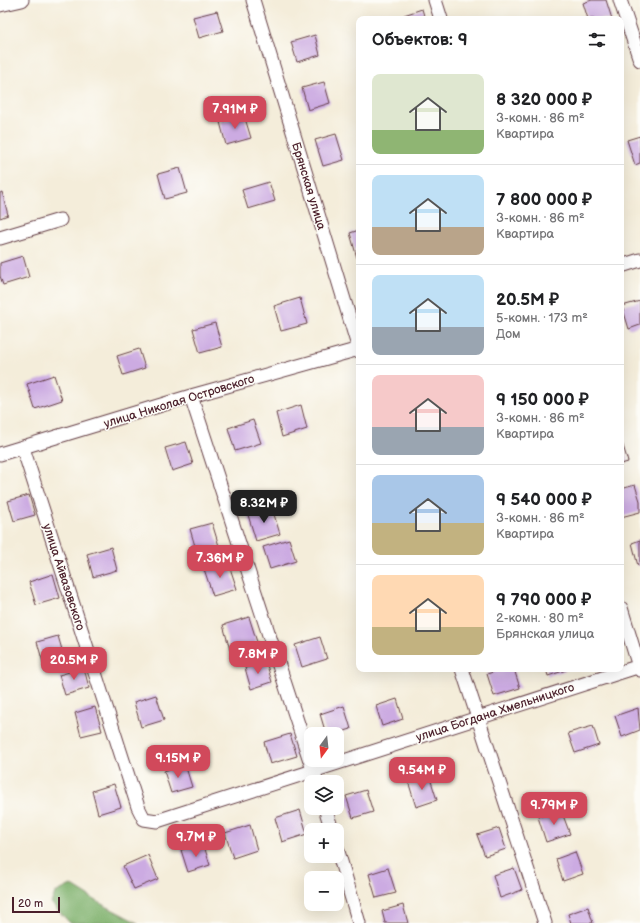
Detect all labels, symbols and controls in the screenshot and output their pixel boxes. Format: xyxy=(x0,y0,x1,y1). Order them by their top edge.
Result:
icon: filters xyxy=(586,29,608,51)
text: Объектов: 9 xyxy=(372,30,468,50)
icon: home xyxy=(404,90,452,138)
text: 8 320 000 ₽ xyxy=(496,90,592,110)
pin: 7.91M ₽ xyxy=(198,96,272,130)
text: 7.91M ₽ xyxy=(212,101,258,117)
text: 3-комн. · 86 m² xyxy=(496,110,585,126)
text: Квартира xyxy=(496,126,554,142)
street label: Брянская улица xyxy=(288,141,329,232)
text: 7 800 000 ₽ xyxy=(496,190,592,210)
icon: home xyxy=(404,191,452,239)
text: 3-комн. · 86 m² xyxy=(496,210,585,226)
text: Квартира xyxy=(496,226,554,242)
text: 20.5M ₽ xyxy=(496,290,559,310)
icon: home xyxy=(404,291,452,339)
text: 5-комн. · 173 m² xyxy=(496,310,588,326)
text: Дом xyxy=(496,326,521,342)
street label: улица Николая Островского xyxy=(102,371,256,432)
text: 9 150 000 ₽ xyxy=(496,390,589,410)
icon: home xyxy=(404,391,452,439)
text: 3-комн. · 86 m² xyxy=(496,410,585,426)
text: Квартира xyxy=(496,426,554,442)
pin: 8.32M ₽ xyxy=(227,490,301,524)
text: 9 540 000 ₽ xyxy=(496,490,592,510)
icon: home xyxy=(404,491,452,539)
text: 8.32M ₽ xyxy=(240,495,288,511)
text: 3-комн. · 86 m² xyxy=(496,510,585,526)
street label: улица Айвазовского xyxy=(39,522,88,632)
text: Квартира xyxy=(496,526,554,542)
pin: 7.36M ₽ xyxy=(183,545,257,579)
text: 7.36M ₽ xyxy=(196,550,244,566)
text: 9 790 000 ₽ xyxy=(496,590,591,610)
icon: home xyxy=(404,591,452,639)
text: 2-комн. · 80 m² xyxy=(496,610,584,626)
text: Брянская улица xyxy=(496,626,594,642)
pin: 7.8M ₽ xyxy=(225,641,291,675)
text: 7.8M ₽ xyxy=(238,646,278,662)
pin: 20.5M ₽ xyxy=(37,647,111,681)
text: 20.5M ₽ xyxy=(50,652,98,668)
street label: улица Богдана Хмельницкого xyxy=(414,680,576,745)
north arrow xyxy=(304,727,344,767)
map controls xyxy=(304,727,344,911)
pin: 9.15M ₽ xyxy=(141,745,215,779)
text: 9.15M ₽ xyxy=(155,750,201,766)
pin: 9.54M ₽ xyxy=(385,757,459,791)
text: 9.54M ₽ xyxy=(398,762,446,778)
button: layers xyxy=(304,775,344,815)
pin: 9.79M ₽ xyxy=(517,792,591,826)
text: 9.79M ₽ xyxy=(530,797,578,813)
button: + xyxy=(304,823,344,863)
pin: 9.7M ₽ xyxy=(163,824,229,858)
text: 9.7M ₽ xyxy=(176,829,216,845)
button: − xyxy=(304,871,344,911)
scale bar xyxy=(12,895,60,914)
text: 20 m xyxy=(18,897,43,910)

